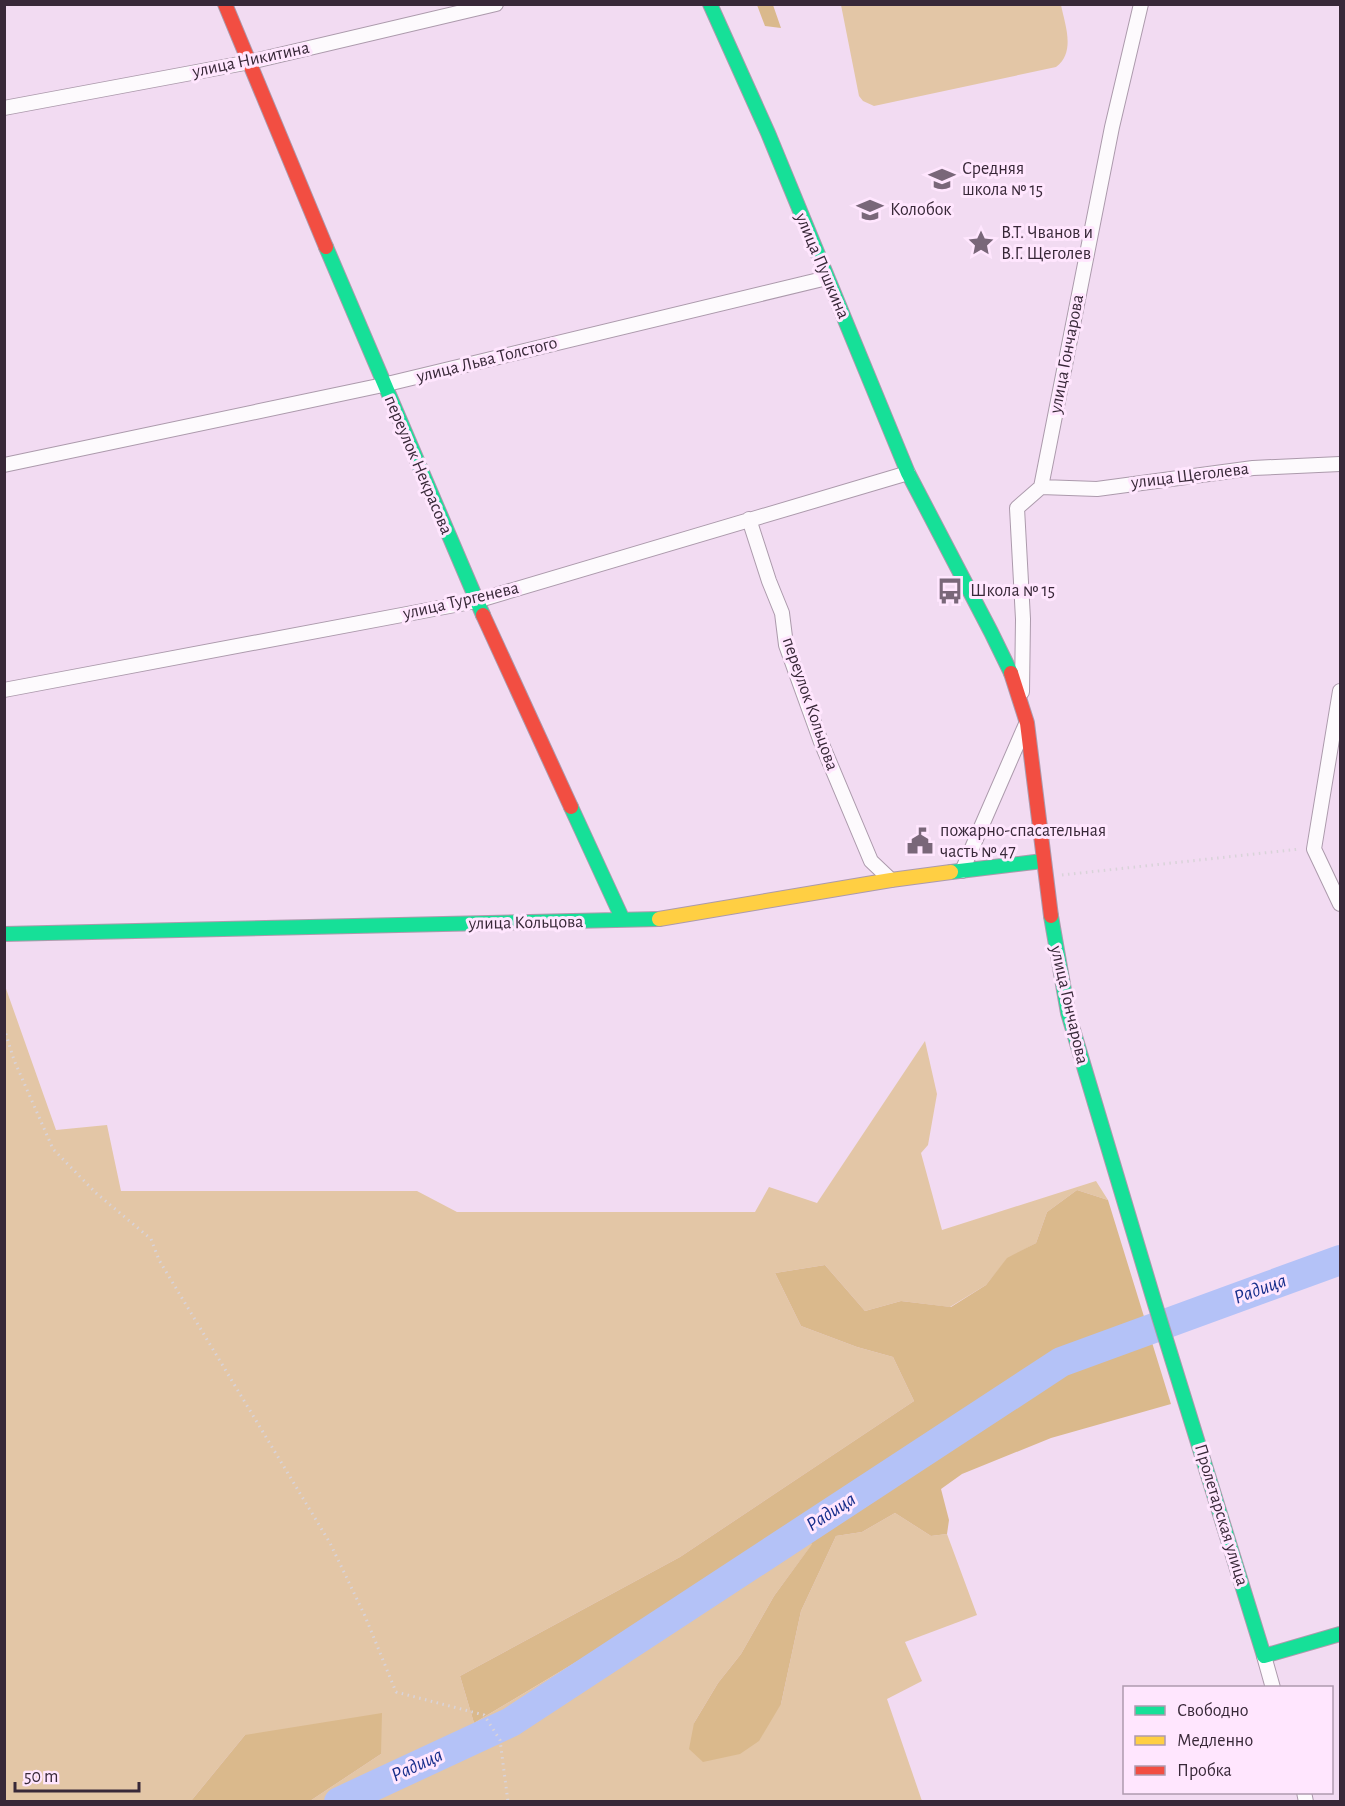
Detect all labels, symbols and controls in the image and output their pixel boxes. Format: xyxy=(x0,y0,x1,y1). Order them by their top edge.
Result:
street label: улица Никитина xyxy=(190,39,311,81)
place label: Средняя школа № 15 xyxy=(962,160,1043,199)
school or university icon: Средняя школа № 15 xyxy=(927,164,957,194)
school or university icon: Колобок xyxy=(855,195,885,225)
place label: Колобок xyxy=(890,200,952,219)
street label: улица Пушкина xyxy=(791,210,852,321)
place label: В.Т. Чванов и В.Г. Щеголев xyxy=(1001,224,1093,263)
place icon: В.Т. Чванов и В.Г. Щеголев xyxy=(966,228,996,258)
street label: улица Гончарова xyxy=(1046,293,1087,416)
street label: улица Льва Толстого xyxy=(414,334,559,386)
street label: переулок Некрасова xyxy=(381,393,455,537)
street label: улица Щеголева xyxy=(1129,460,1250,492)
bus stop icon: Школа № 15 xyxy=(935,576,965,606)
street label: улица Тургенева xyxy=(400,579,521,623)
place label: Школа № 15 xyxy=(970,582,1055,600)
street label: переулок Кольцова xyxy=(779,635,841,773)
place label: пожарно-спасательная часть № 47 xyxy=(940,822,1106,861)
public building icon: пожарно-спасательная часть № 47 xyxy=(905,826,935,856)
street label: улица Кольцова xyxy=(467,913,584,933)
street label: улица Гончарова xyxy=(1046,943,1091,1066)
water label: Радица xyxy=(1231,1270,1289,1308)
street label: Пролетарская улица xyxy=(1191,1442,1251,1588)
water label: Радица xyxy=(803,1489,859,1535)
legend xyxy=(1123,1686,1333,1794)
text: Свободно xyxy=(1177,1701,1249,1720)
text: Медленно xyxy=(1177,1732,1253,1750)
water label: Радица xyxy=(388,1745,446,1785)
scale bar xyxy=(15,1755,140,1793)
text: Пробка xyxy=(1177,1761,1232,1780)
text: 50 m xyxy=(24,1768,58,1786)

